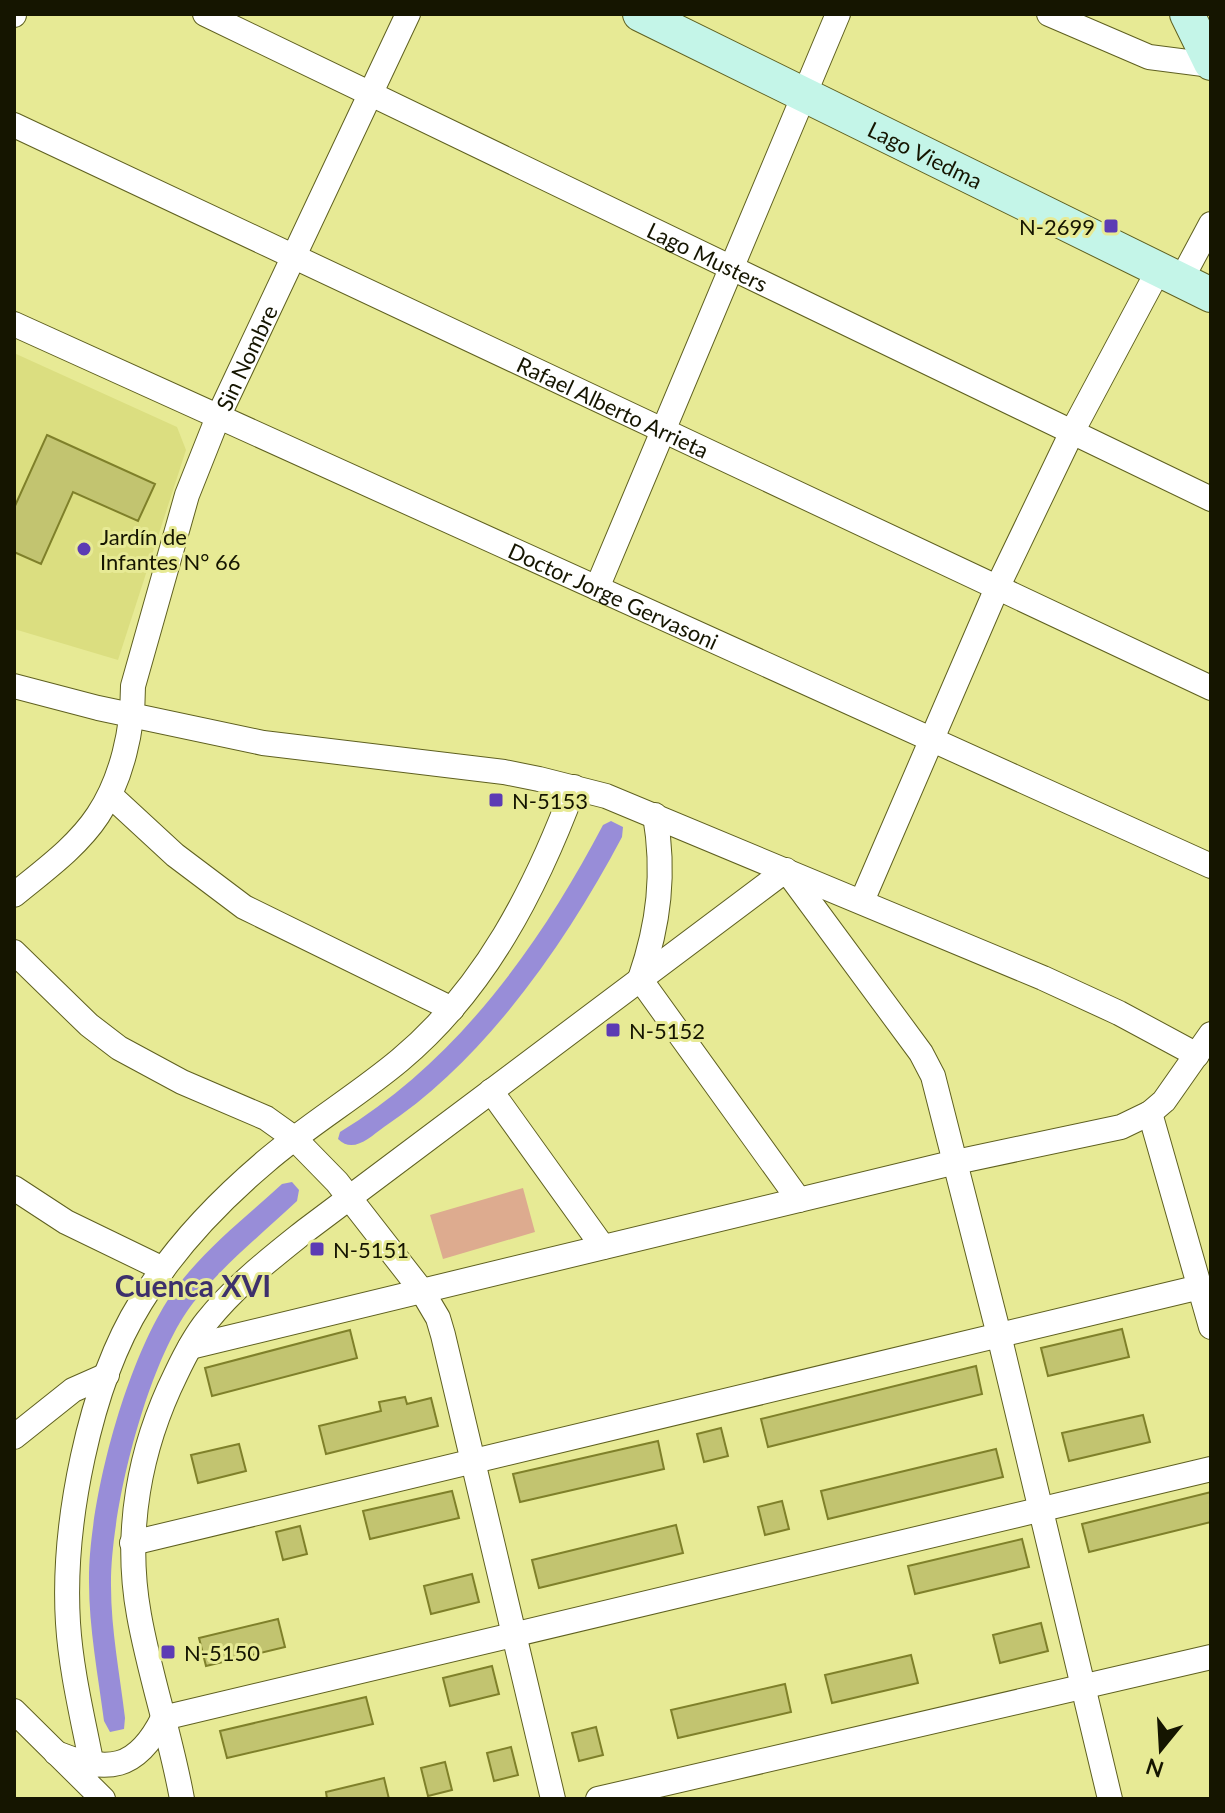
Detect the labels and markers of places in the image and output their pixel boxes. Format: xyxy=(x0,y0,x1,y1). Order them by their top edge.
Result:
place label: N-2699 xyxy=(1019,213,1095,240)
marker: N-2699 xyxy=(1102,217,1120,235)
place label: Jardín de Infantes N° 66 xyxy=(100,523,240,575)
marker: Jardín de Infantes N° 66 xyxy=(75,540,93,558)
place label: N-5153 xyxy=(512,787,588,814)
marker: N-5153 xyxy=(487,791,505,809)
place label: N-5152 xyxy=(629,1017,705,1044)
marker: N-5152 xyxy=(604,1021,622,1039)
place label: N-5151 xyxy=(333,1236,409,1263)
marker: N-5151 xyxy=(308,1240,326,1258)
place label: N-5150 xyxy=(184,1639,260,1666)
marker: N-5150 xyxy=(159,1643,177,1661)

